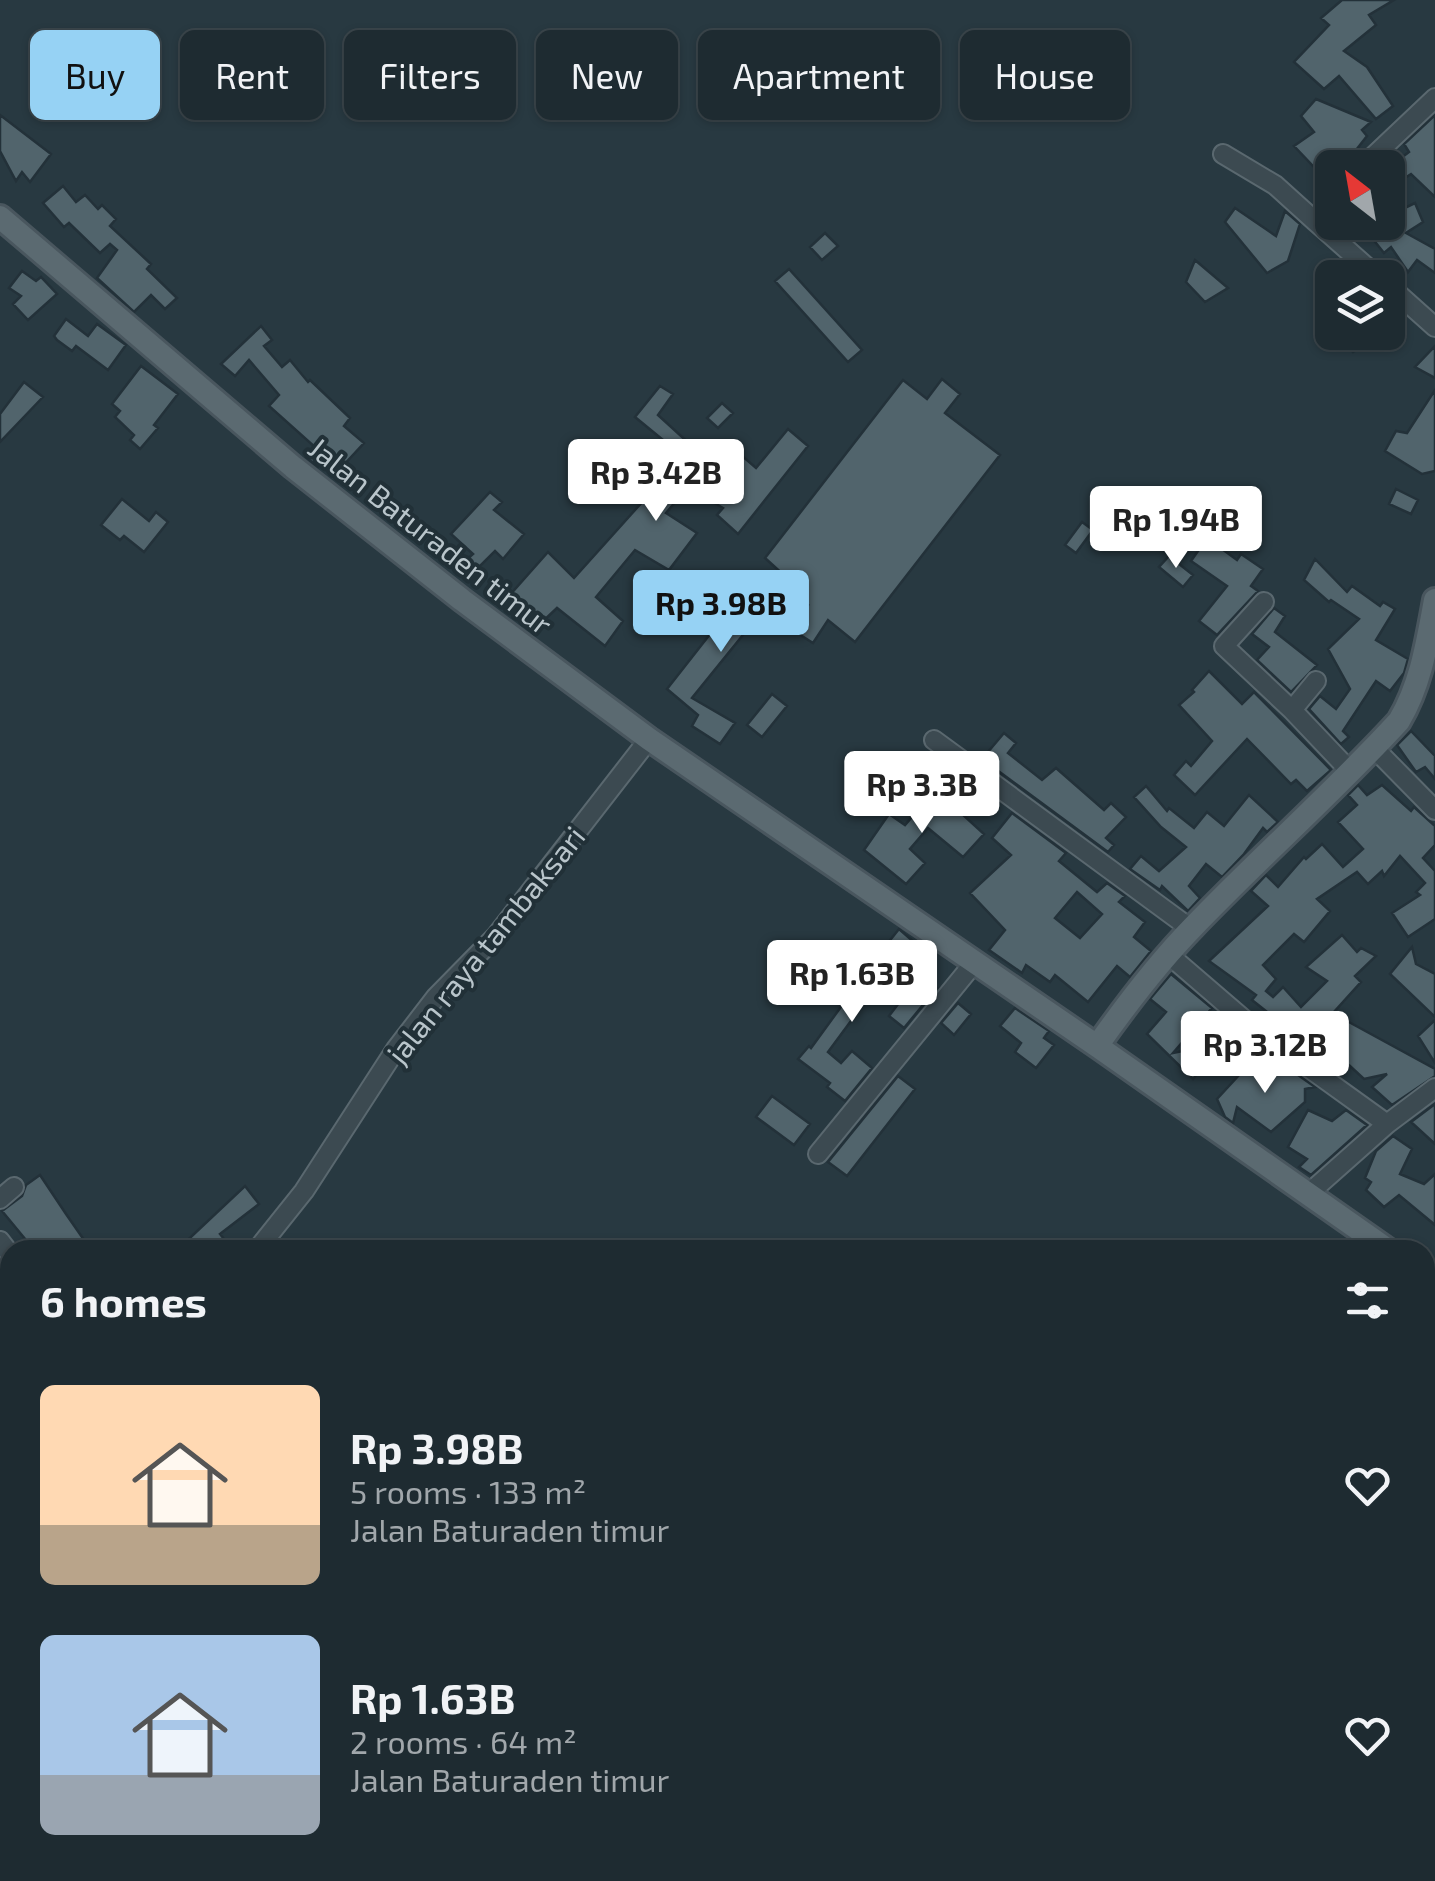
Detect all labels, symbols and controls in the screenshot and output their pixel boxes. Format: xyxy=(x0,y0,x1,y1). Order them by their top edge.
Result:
chip: Buy xyxy=(30,30,160,120)
chip: Rent xyxy=(180,30,324,120)
chip: Filters xyxy=(344,30,516,120)
chip: New xyxy=(536,30,678,120)
chip: Apartment xyxy=(698,30,940,120)
chip: House xyxy=(960,30,1130,120)
north arrow xyxy=(1315,150,1405,240)
map controls xyxy=(1315,150,1405,350)
button: layers xyxy=(1315,260,1405,350)
street label: Jalan Baturaden timur xyxy=(302,429,560,641)
pin: Rp 3.42B xyxy=(553,439,759,524)
text: Rp 3.42B xyxy=(590,452,722,490)
pin: Rp 1.94B xyxy=(1073,486,1279,571)
text: Rp 1.94B xyxy=(1112,499,1240,537)
pin: Rp 3.98B xyxy=(618,570,824,655)
text: Rp 3.98B xyxy=(655,583,787,621)
pin: Rp 3.3B xyxy=(830,751,1014,836)
text: Rp 3.3B xyxy=(866,764,978,802)
street label: jalan raya tambaksari xyxy=(378,818,592,1070)
pin: Rp 1.63B xyxy=(749,940,955,1025)
text: Rp 1.63B xyxy=(789,953,915,991)
pin: Rp 3.12B xyxy=(1162,1011,1368,1096)
text: Rp 3.12B xyxy=(1203,1024,1327,1062)
icon: filters xyxy=(1340,1273,1395,1328)
text: 6 homes xyxy=(40,1275,207,1325)
text: Rp 3.98B xyxy=(350,1422,523,1472)
icon: home xyxy=(120,1425,240,1545)
icon: heart xyxy=(1340,1458,1395,1513)
text: 5 rooms · 133 m² xyxy=(350,1472,586,1510)
text: Jalan Baturaden timur xyxy=(350,1510,669,1548)
text: Rp 1.63B xyxy=(350,1672,515,1722)
icon: home xyxy=(120,1675,240,1795)
icon: heart xyxy=(1340,1708,1395,1763)
text: 2 rooms · 64 m² xyxy=(350,1722,576,1760)
text: Jalan Baturaden timur xyxy=(350,1760,669,1798)

